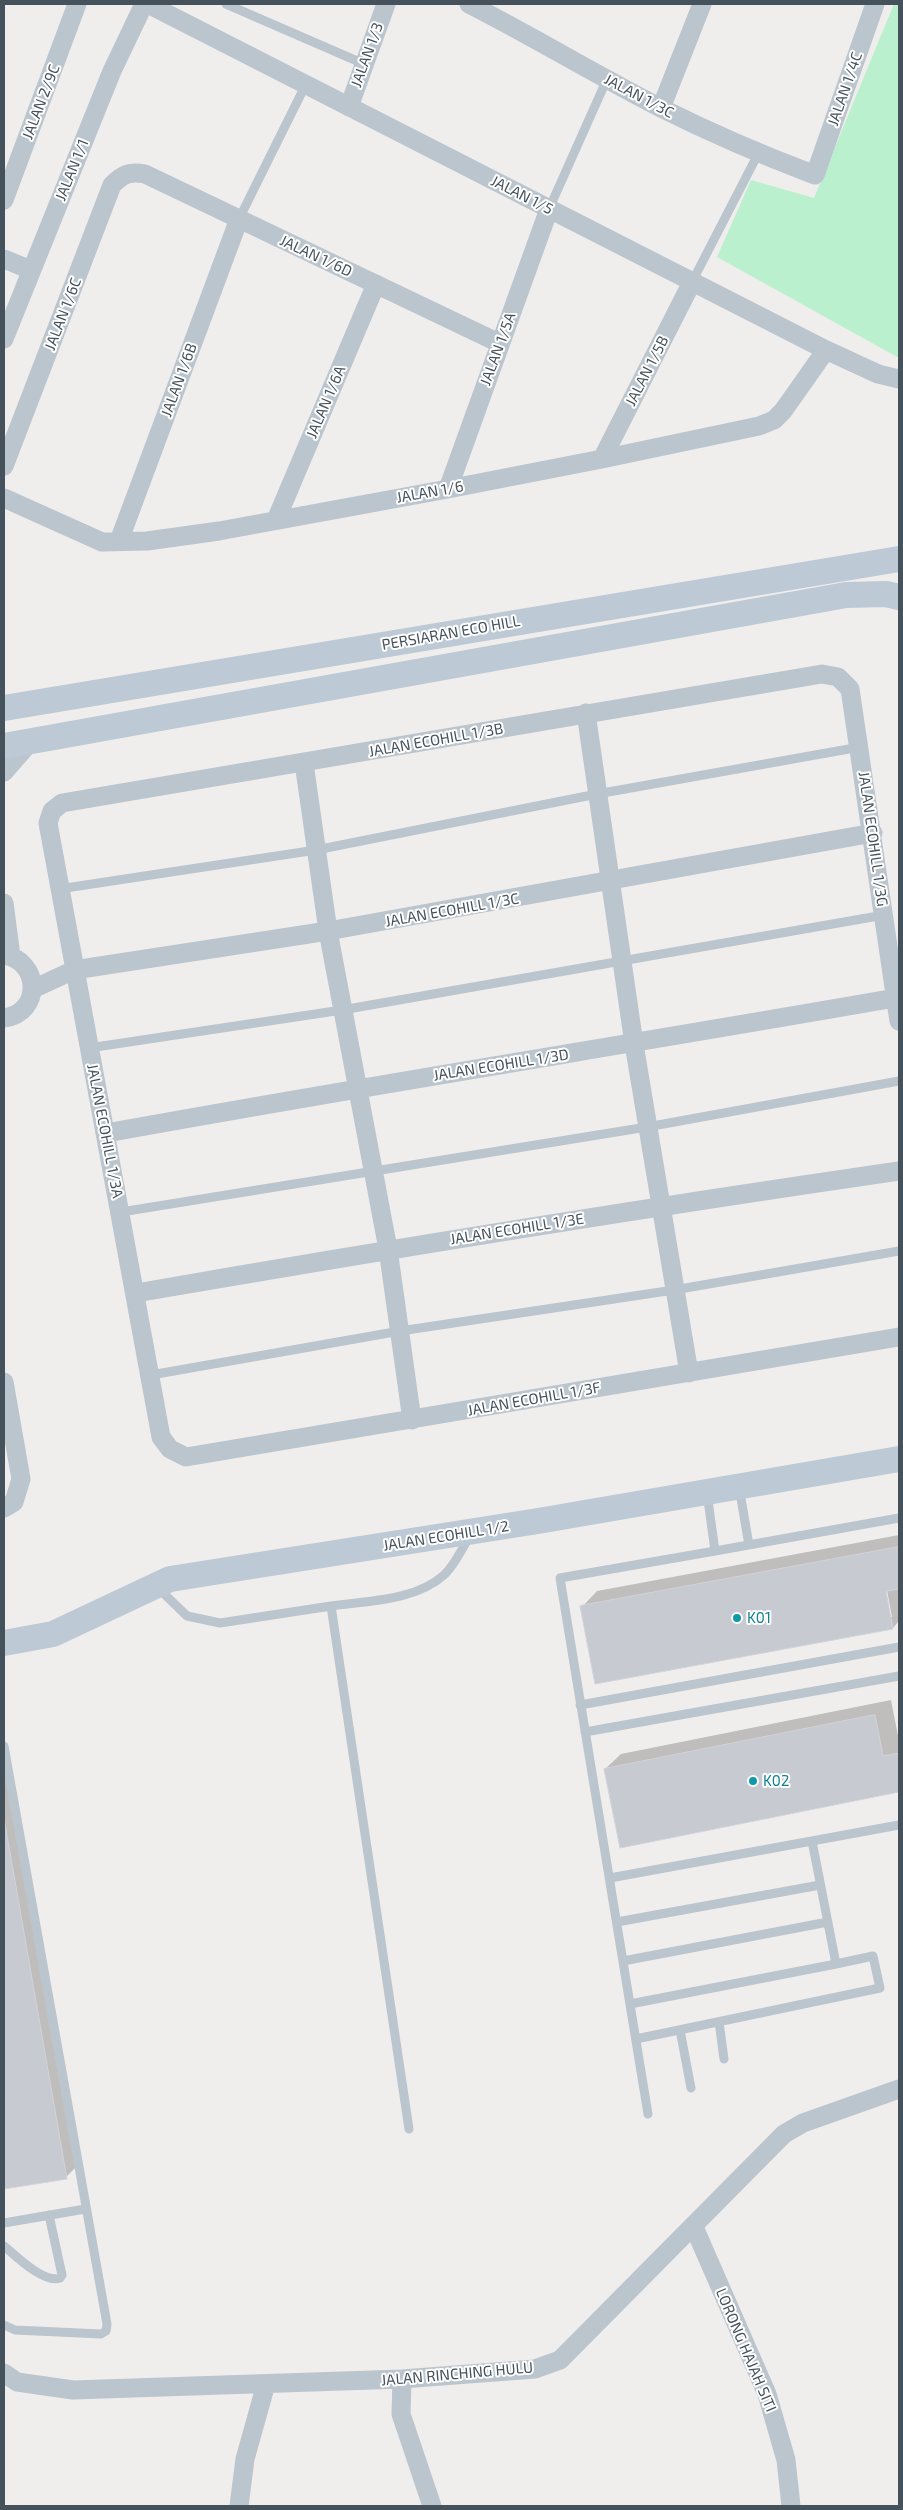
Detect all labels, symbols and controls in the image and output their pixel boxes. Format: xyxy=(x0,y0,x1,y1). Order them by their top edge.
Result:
street label: JALAN 1/3 xyxy=(347,20,387,90)
street label: JALAN 1/4C xyxy=(824,50,866,128)
street label: JALAN 2/9C xyxy=(18,62,64,142)
street label: JALAN 1/3C xyxy=(601,70,677,122)
street label: JALAN 1/1 xyxy=(51,136,93,204)
street label: JALAN 1/5 xyxy=(488,172,556,218)
street label: JALAN 1/6D xyxy=(277,231,355,281)
street label: JALAN 1/6C xyxy=(41,275,85,353)
street label: JALAN 1/5A xyxy=(476,310,520,388)
street label: JALAN 1/5B xyxy=(622,333,672,409)
street label: JALAN 1/6B xyxy=(157,341,201,419)
street label: JALAN 1/6A xyxy=(303,363,349,441)
street label: JALAN 1/6 xyxy=(395,477,465,507)
street label: PERSIARAN ECO HILL xyxy=(380,612,522,654)
street label: JALAN ECOHILL 1/3B xyxy=(367,719,505,761)
street label: JALAN ECOHILL 1/3G xyxy=(855,770,891,908)
street label: JALAN ECOHILL 1/3C xyxy=(384,889,520,931)
street label: JALAN ECOHILL 1/3D xyxy=(432,1045,570,1085)
street label: JALAN ECOHILL 1/3A xyxy=(83,1062,127,1200)
street label: JALAN ECOHILL 1/3E xyxy=(449,1210,585,1248)
street label: JALAN ECOHILL 1/3F xyxy=(466,1378,602,1420)
street label: JALAN ECOHILL 1/2 xyxy=(382,1517,510,1555)
place label: K01 xyxy=(747,1609,771,1627)
marker: K01 xyxy=(731,1612,743,1624)
place label: K02 xyxy=(763,1772,789,1790)
marker: K02 xyxy=(747,1775,759,1787)
street label: LORONG HAJAH SITI xyxy=(712,2286,780,2414)
street label: JALAN RINCHING HULU xyxy=(380,2358,534,2390)

